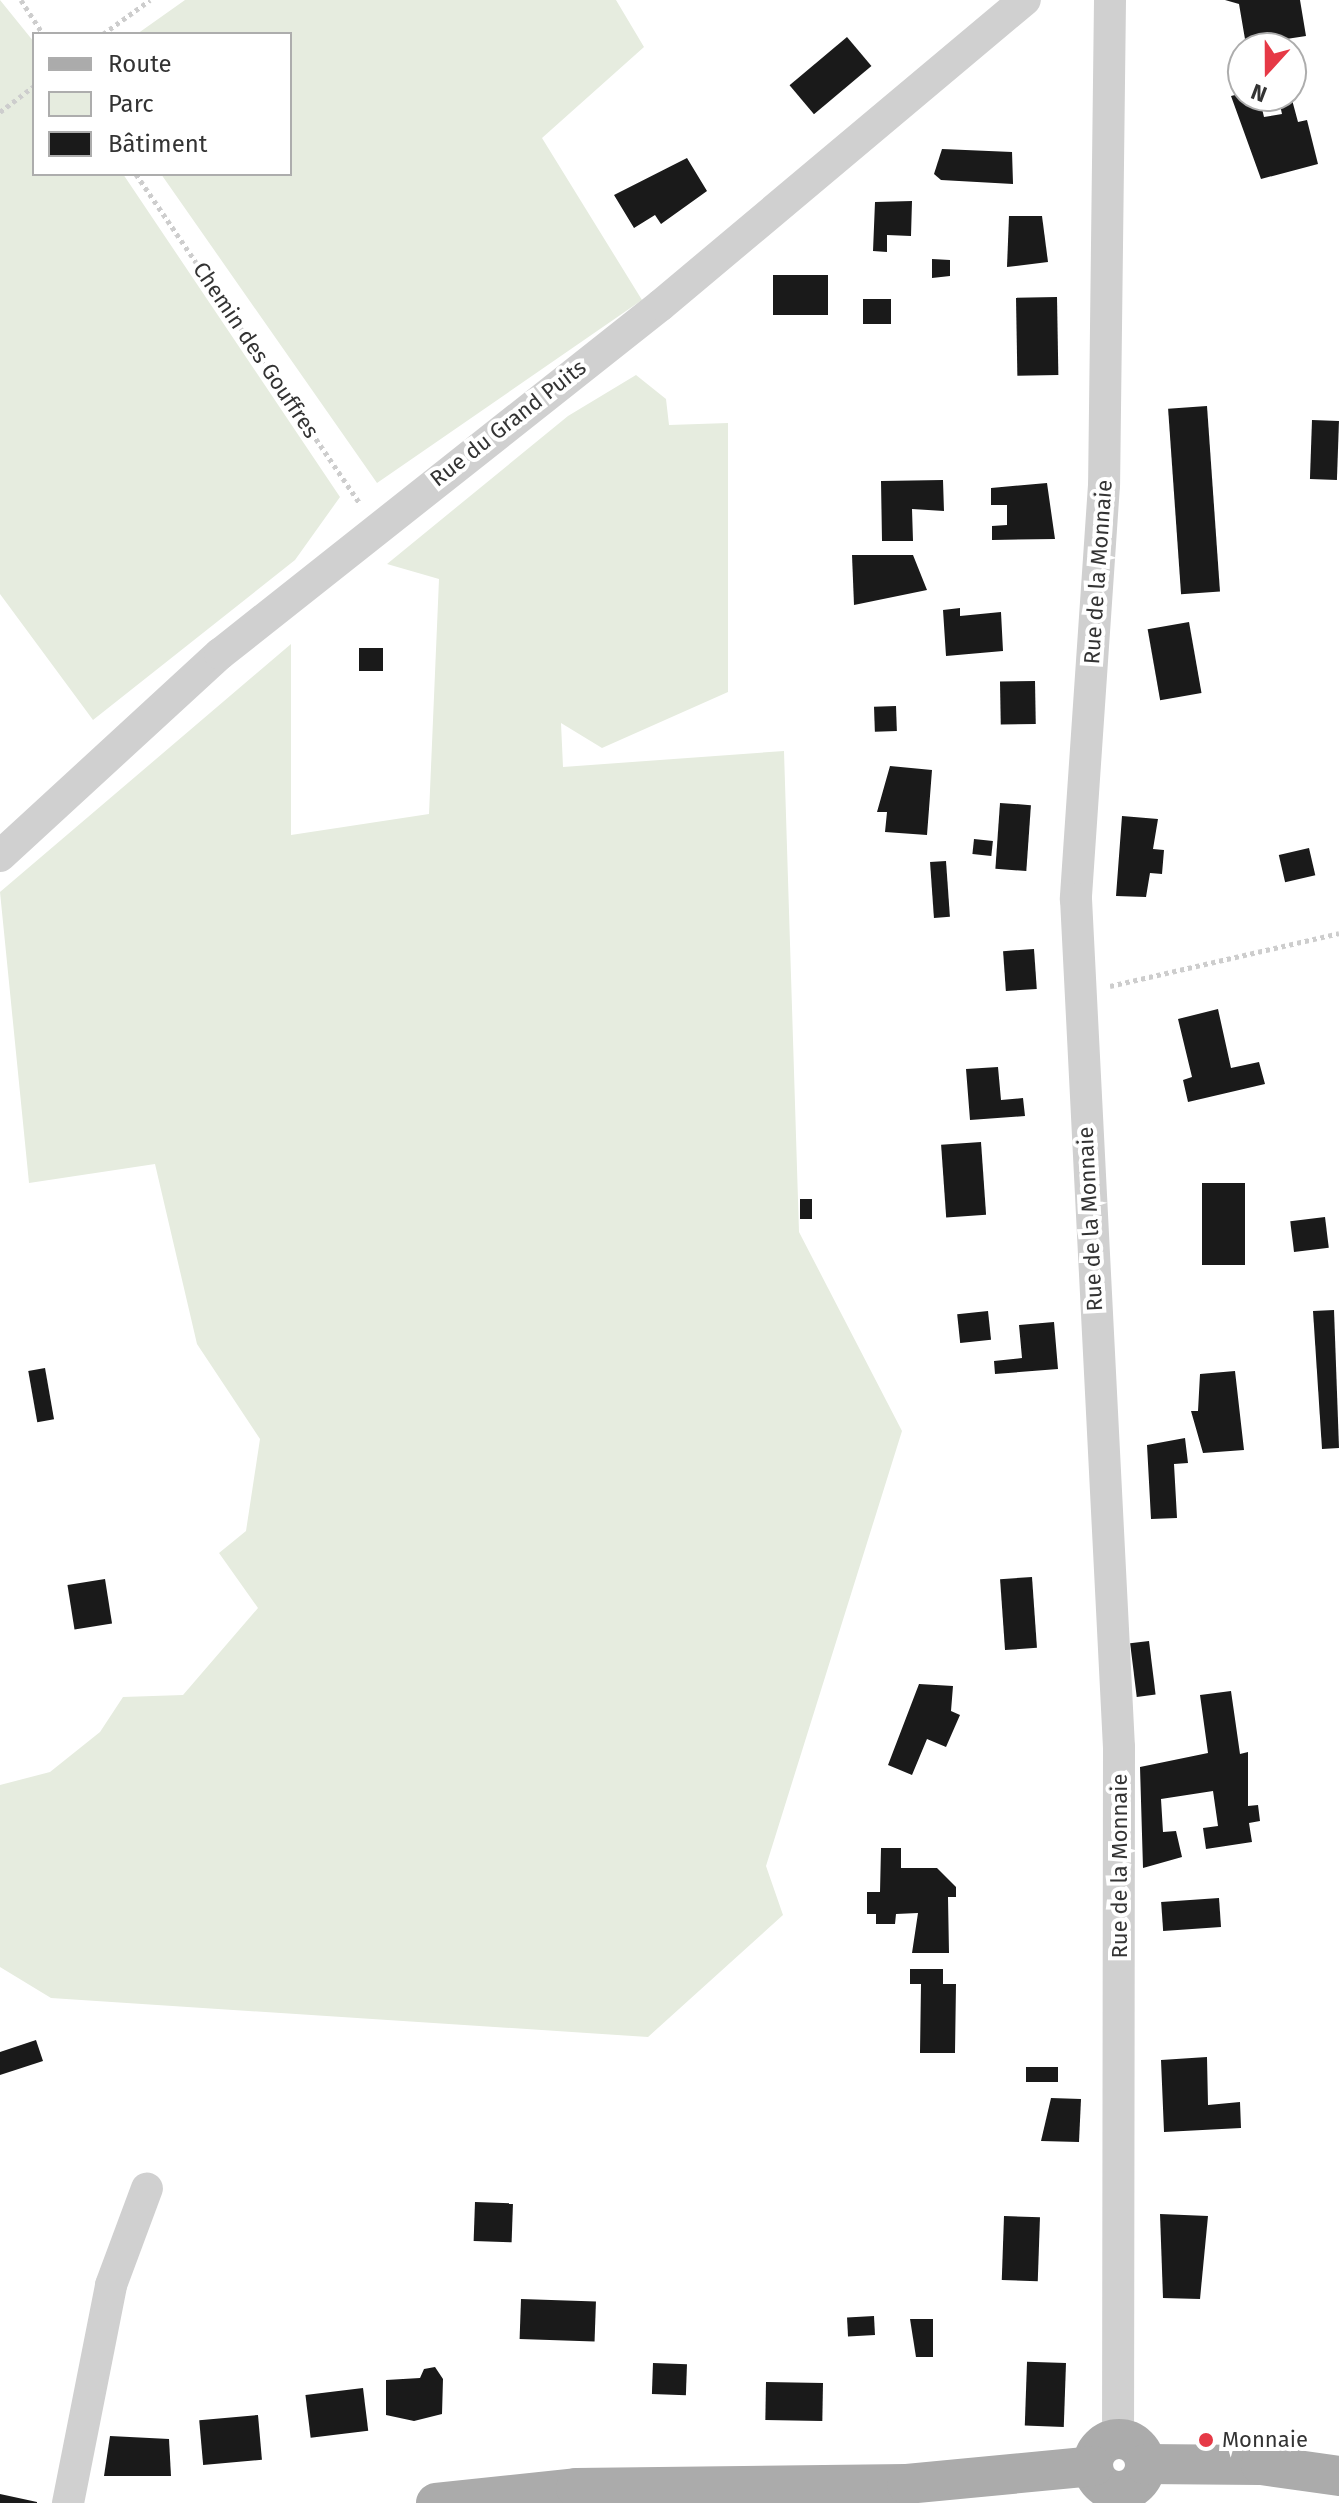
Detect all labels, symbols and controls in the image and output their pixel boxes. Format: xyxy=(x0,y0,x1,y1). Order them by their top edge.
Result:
legend xyxy=(32,32,292,176)
north arrow xyxy=(1227,32,1307,112)
text: Route xyxy=(108,50,172,78)
text: N xyxy=(1247,78,1271,108)
text: Parc xyxy=(108,90,154,118)
text: Bâtiment xyxy=(108,130,207,158)
street label: Chemin des Gouffres xyxy=(187,257,325,443)
street label: Rue du Grand Puits xyxy=(425,354,591,492)
street label: Rue de la Monnaie xyxy=(1078,479,1118,665)
street label: Rue de la Monnaie xyxy=(1072,1126,1108,1312)
street label: Rue de la Monnaie xyxy=(1107,1774,1133,1958)
place label: Monnaie xyxy=(1222,2427,1308,2453)
marker: Monnaie xyxy=(1197,2431,1215,2449)

